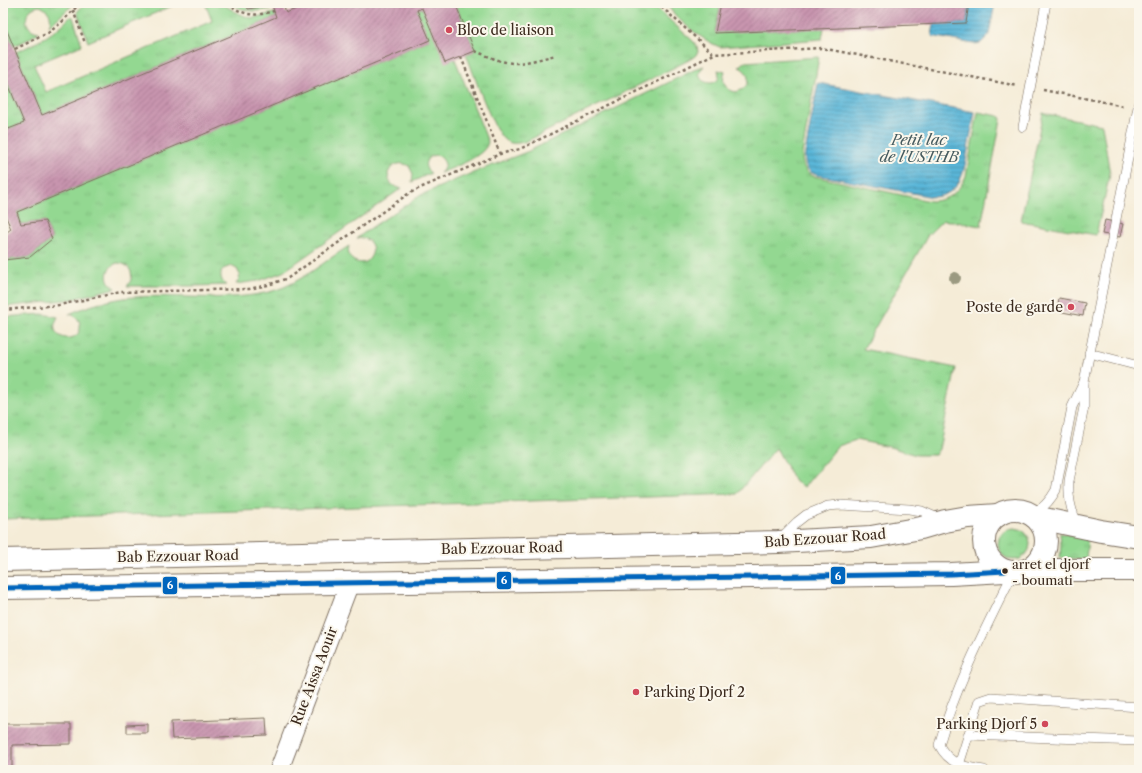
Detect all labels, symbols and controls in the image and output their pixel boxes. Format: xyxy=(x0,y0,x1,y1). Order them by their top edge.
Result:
place label: Bloc de liaison xyxy=(457,21,554,39)
marker: Bloc de liaison xyxy=(444,25,454,35)
water label: Petit lac de l'USTHB xyxy=(879,130,959,166)
place label: Poste de garde xyxy=(966,298,1063,316)
marker: Poste de garde xyxy=(1066,302,1076,312)
street label: Bab Ezzouar Road xyxy=(764,525,887,551)
street label: Bab Ezzouar Road xyxy=(441,538,564,558)
street label: Bab Ezzouar Road xyxy=(117,546,240,566)
place label: arret el djorf - boumati xyxy=(1012,556,1091,588)
line badge: 6 xyxy=(830,566,846,585)
marker: arret el djorf - boumati xyxy=(1000,566,1010,576)
text: 6 xyxy=(835,569,842,583)
line badge: 6 xyxy=(496,571,512,590)
text: 6 xyxy=(501,573,508,587)
line badge: 6 xyxy=(162,576,178,595)
text: 6 xyxy=(167,578,174,592)
street label: Rue Aissa Aouir xyxy=(287,624,341,728)
place label: Parking Djorf 2 xyxy=(644,683,745,701)
marker: Parking Djorf 2 xyxy=(631,687,641,697)
place label: Parking Djorf 5 xyxy=(936,715,1037,733)
marker: Parking Djorf 5 xyxy=(1040,719,1050,729)

